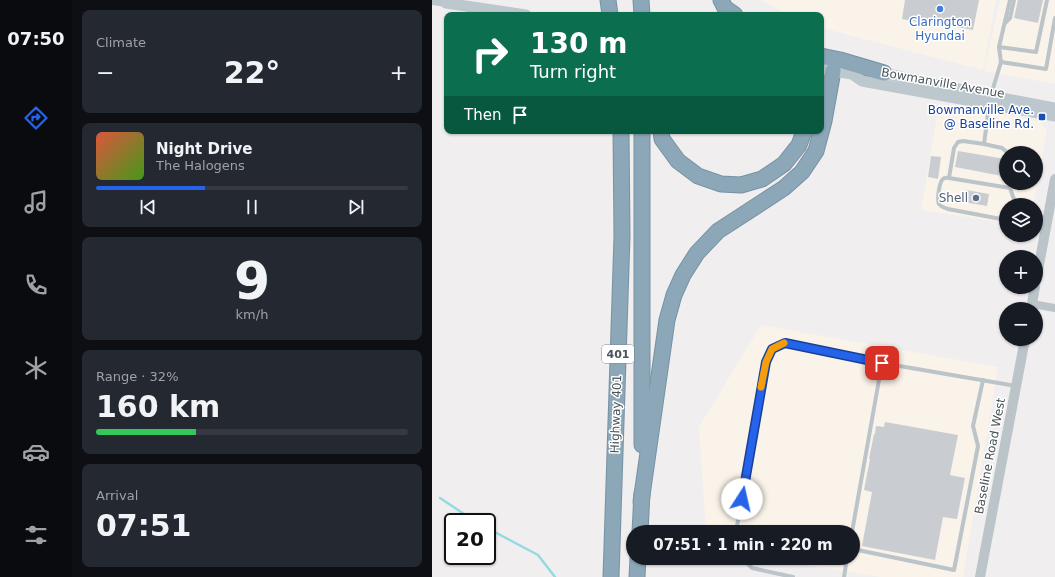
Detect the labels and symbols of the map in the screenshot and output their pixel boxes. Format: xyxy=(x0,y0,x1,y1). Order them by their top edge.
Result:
marker: Clarington Hyundai xyxy=(935,4,945,14)
place label: Clarington Hyundai xyxy=(909,15,971,43)
street label: Bowmanville Avenue xyxy=(880,65,1006,101)
place label: Bowmanville Ave. @ Baseline Rd. xyxy=(928,103,1034,131)
marker: Bowmanville Ave. @ Baseline Rd. xyxy=(1037,112,1047,122)
place label: Shell xyxy=(939,191,968,205)
marker: Shell xyxy=(971,193,981,203)
road number: 401 xyxy=(602,345,634,363)
pin xyxy=(865,346,899,380)
street label: Highway 401 xyxy=(608,374,624,454)
street label: Baseline Road West xyxy=(972,396,1008,515)
position arrow xyxy=(721,478,763,520)
speed limit sign: 20 xyxy=(444,513,496,565)

